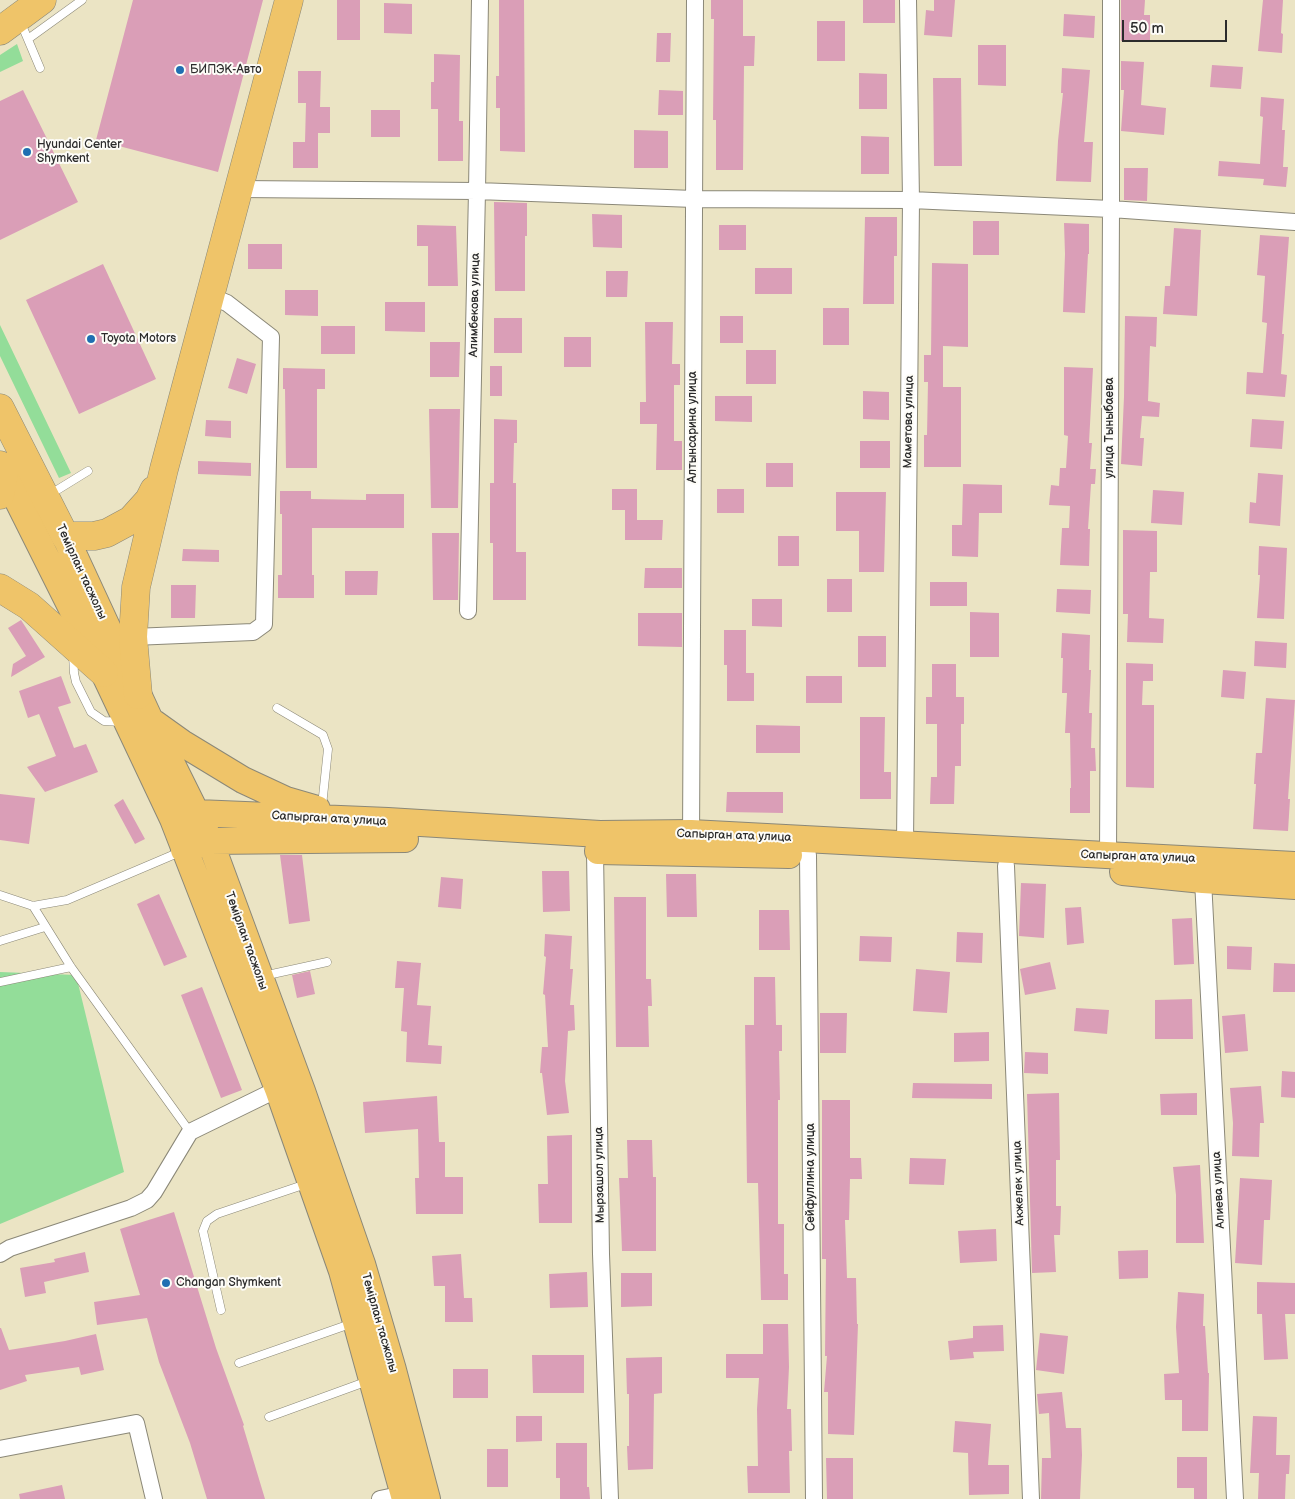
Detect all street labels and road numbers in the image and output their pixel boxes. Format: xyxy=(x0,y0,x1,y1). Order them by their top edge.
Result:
street label: Алимбекова улица xyxy=(467,253,483,357)
street label: Алтынсарина улица xyxy=(686,371,700,483)
street label: Маметова улица xyxy=(901,375,917,469)
street label: улица Тыныбаева xyxy=(1103,377,1117,479)
street label: Темірлан тасжолы xyxy=(53,522,109,622)
street label: Сапырган ата улица xyxy=(271,809,387,829)
street label: Сапырган ата улица xyxy=(676,827,792,845)
street label: Сапырган ата улица xyxy=(1080,848,1196,866)
street label: Темірлан тасжолы xyxy=(222,890,270,992)
street label: Сейфуллина улица xyxy=(804,1123,818,1231)
street label: Мырзашол улица xyxy=(592,1126,608,1224)
street label: Акжелек улица xyxy=(1010,1140,1028,1226)
street label: Алиева улица xyxy=(1210,1151,1228,1229)
street label: Темірлан тасжолы xyxy=(358,1271,400,1375)

